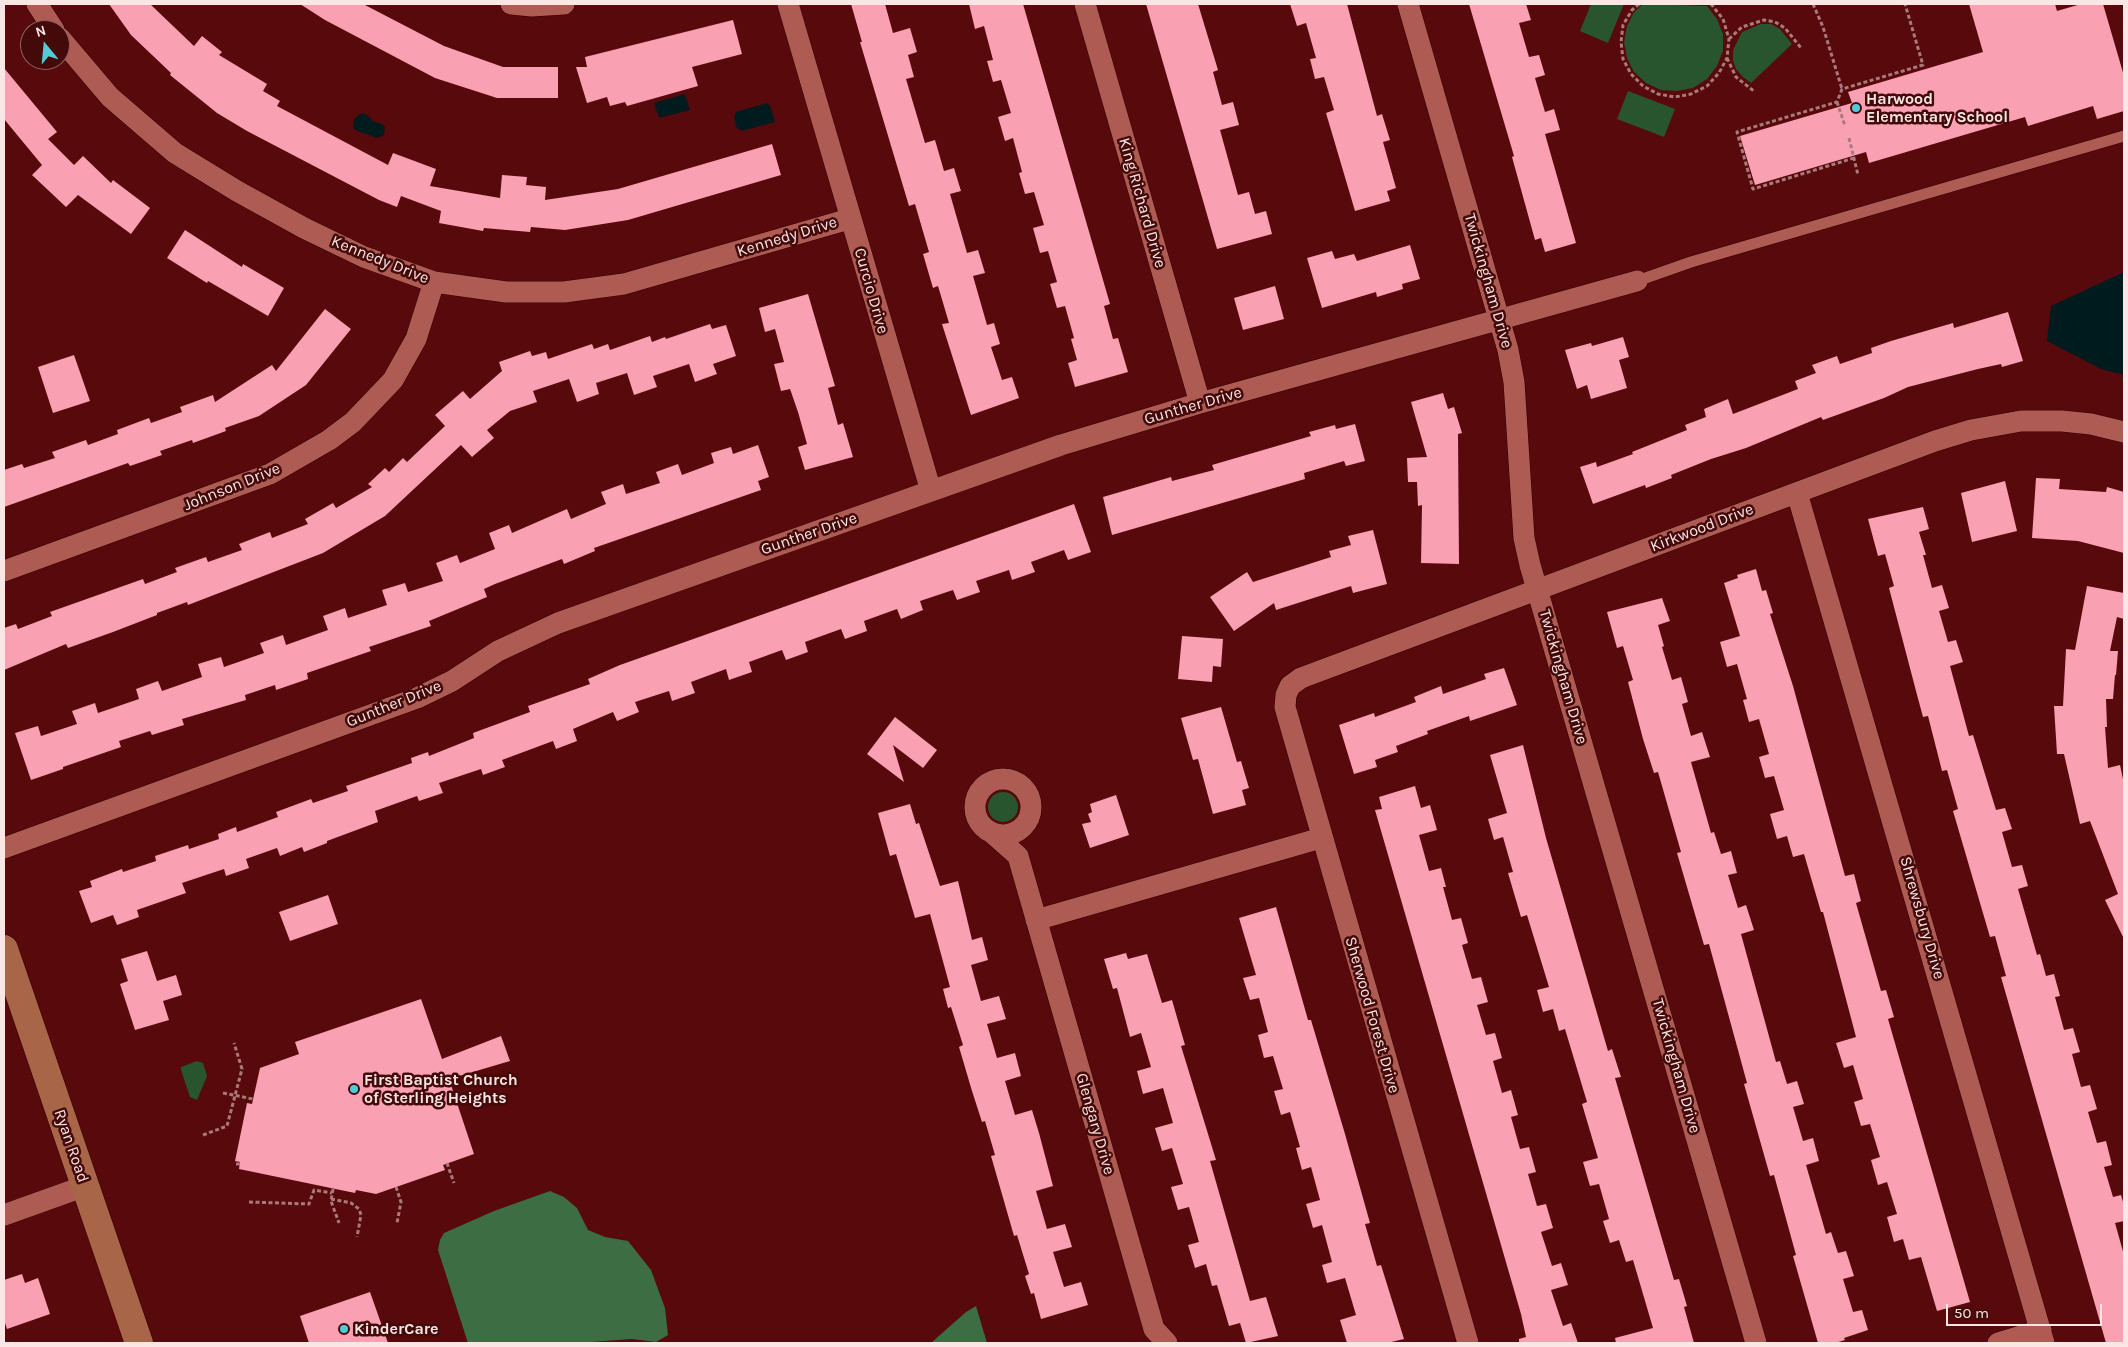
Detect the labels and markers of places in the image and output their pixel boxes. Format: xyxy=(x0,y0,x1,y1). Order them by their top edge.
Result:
place label: Harwood Elementary School xyxy=(1866,89,2008,127)
marker: Harwood Elementary School xyxy=(1850,102,1862,114)
place label: First Baptist Church of Sterling Heights xyxy=(364,1070,518,1108)
marker: First Baptist Church of Sterling Heights xyxy=(348,1083,360,1095)
place label: KinderCare xyxy=(354,1319,439,1339)
marker: KinderCare xyxy=(338,1323,350,1335)

